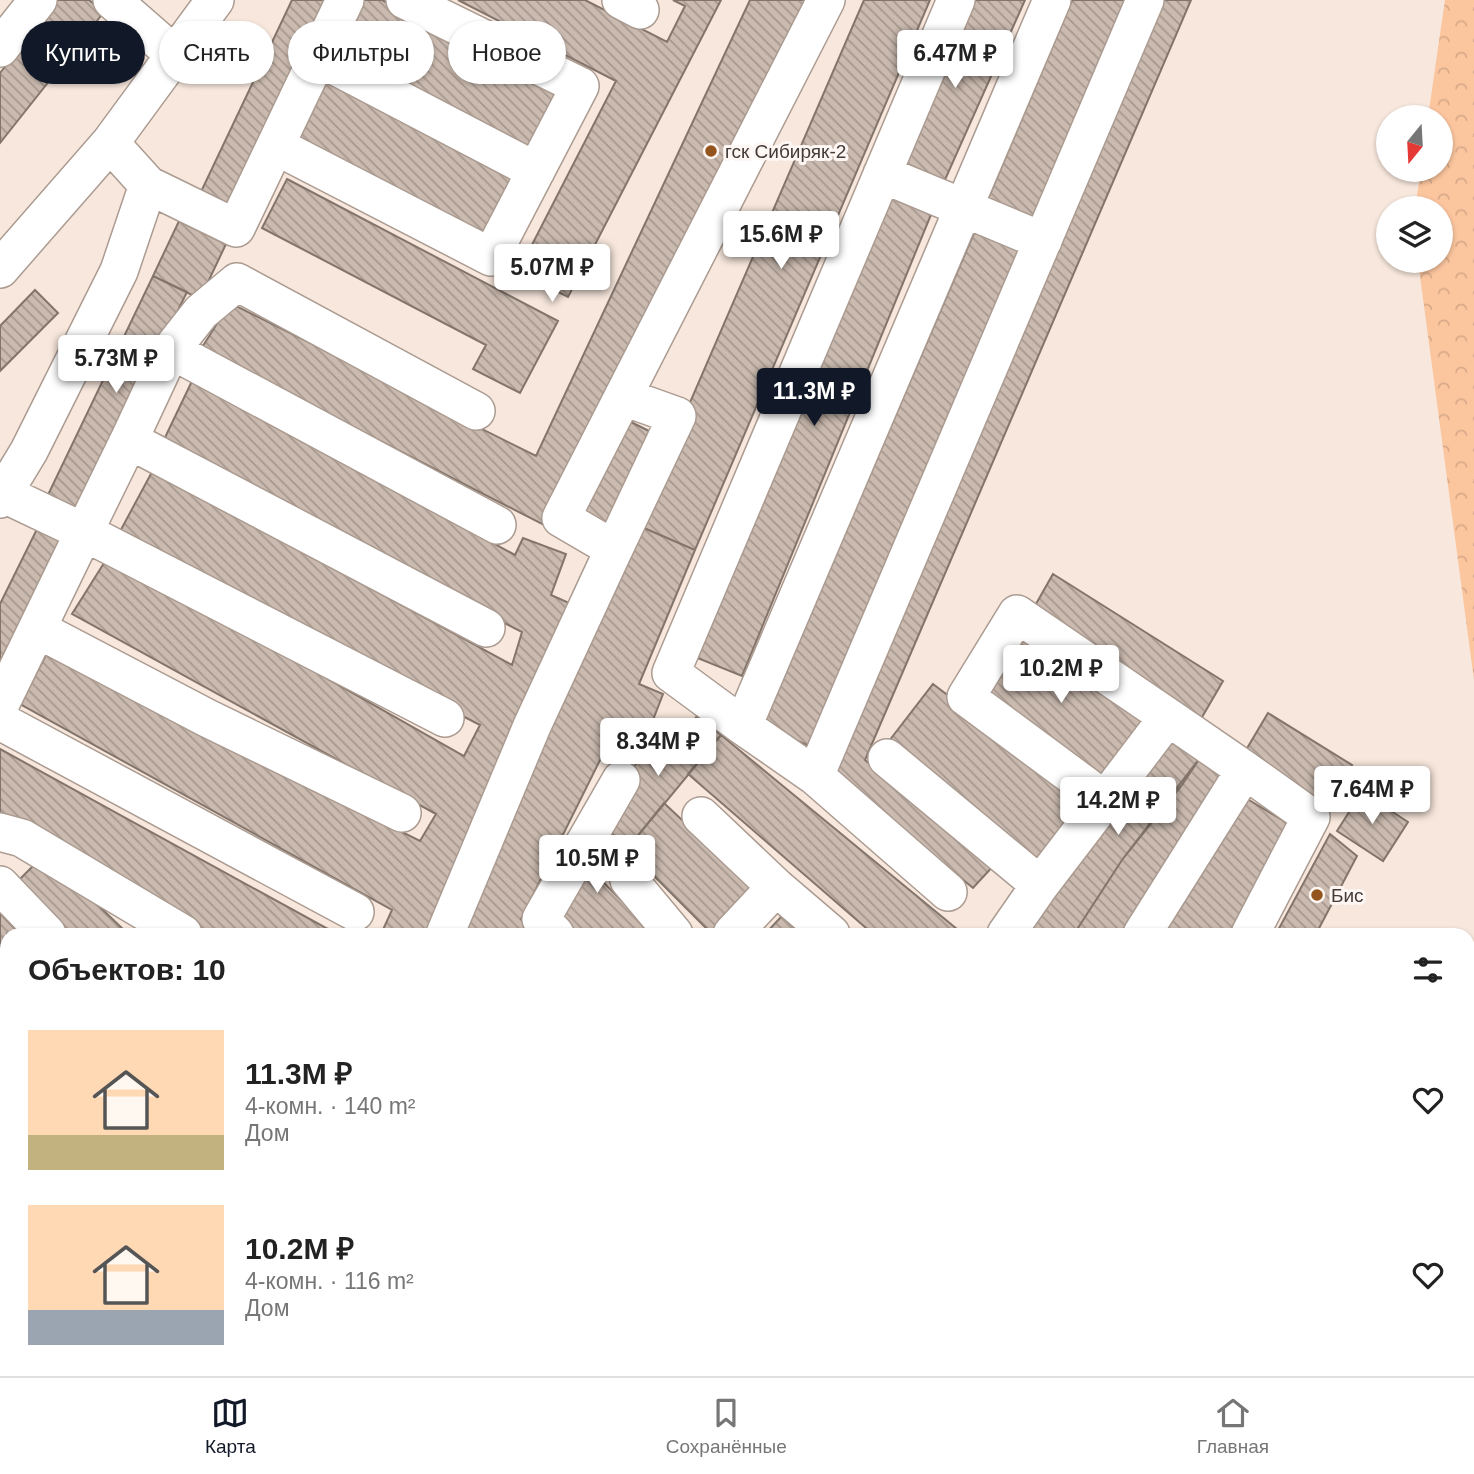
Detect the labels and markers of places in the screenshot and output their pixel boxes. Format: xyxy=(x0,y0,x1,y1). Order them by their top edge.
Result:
pin: 6.47M ₽ xyxy=(890,31,1020,90)
place label: гск Сибиряк-2 xyxy=(725,141,846,162)
marker: гск Сибиряк-2 xyxy=(703,143,719,159)
pin: 15.6M ₽ xyxy=(716,212,846,271)
pin: 5.07M ₽ xyxy=(487,244,617,304)
pin: 5.73M ₽ xyxy=(51,336,181,395)
pin: 11.3M ₽ xyxy=(749,368,879,428)
pin: 10.2M ₽ xyxy=(996,646,1126,705)
pin: 8.34M ₽ xyxy=(593,718,723,778)
pin: 7.64M ₽ xyxy=(1307,766,1437,826)
pin: 14.2M ₽ xyxy=(1053,778,1183,837)
pin: 10.5M ₽ xyxy=(532,836,662,895)
place label: Бис xyxy=(1331,885,1364,906)
marker: Бис xyxy=(1309,887,1325,903)

